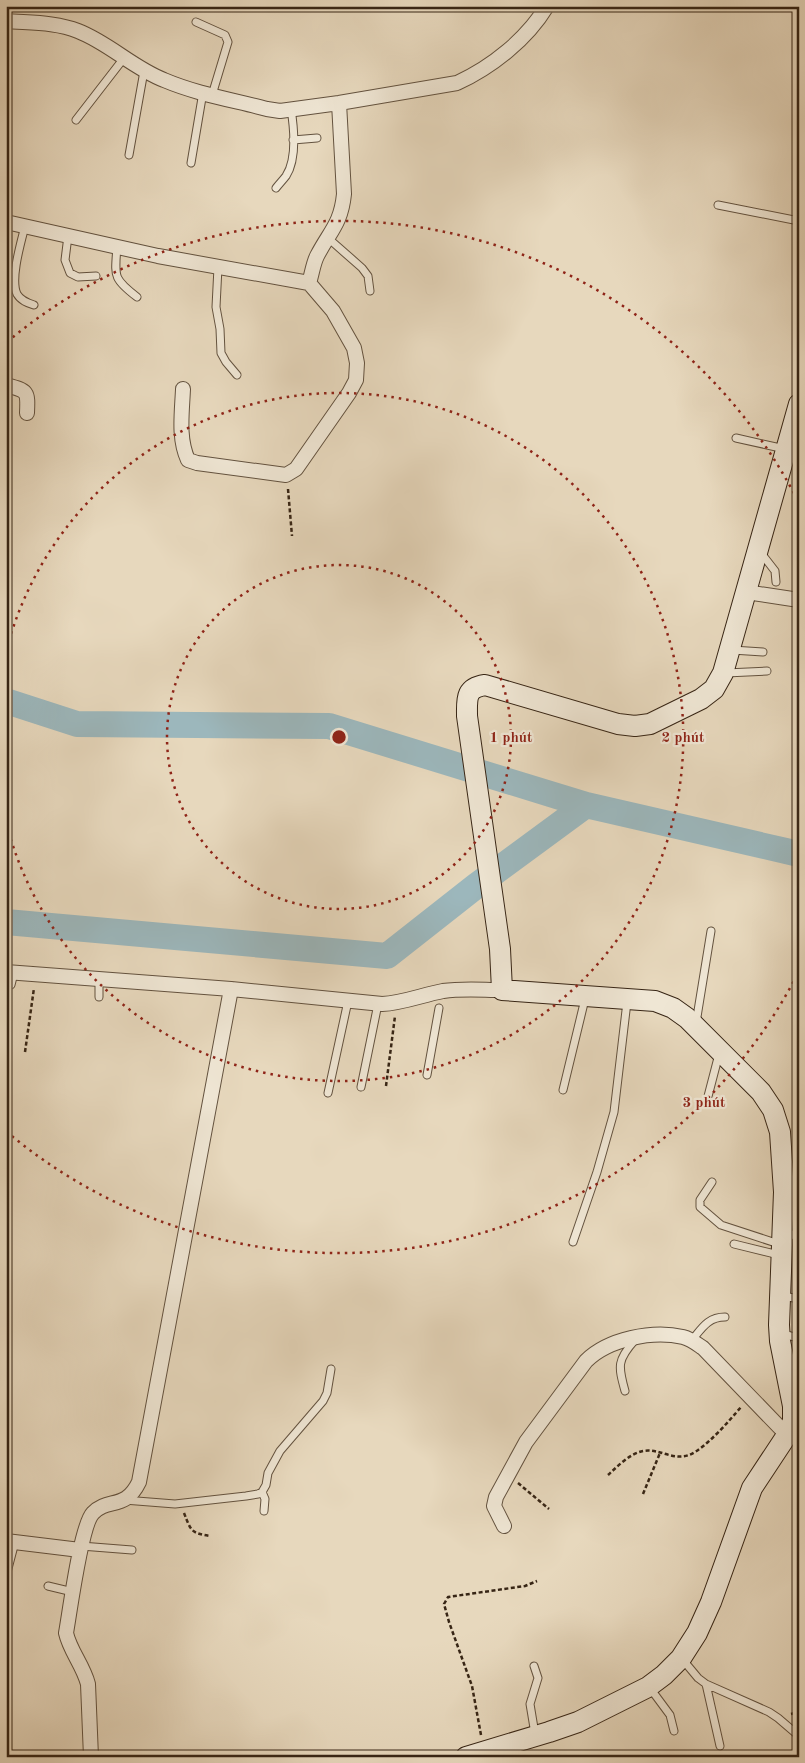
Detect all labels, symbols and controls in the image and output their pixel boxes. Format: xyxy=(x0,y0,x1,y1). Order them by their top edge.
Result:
centre of rings xyxy=(330,728,348,746)
text: 1 phút xyxy=(489,731,533,746)
text: 2 phút xyxy=(661,731,705,746)
text: 3 phút xyxy=(682,1096,726,1111)

